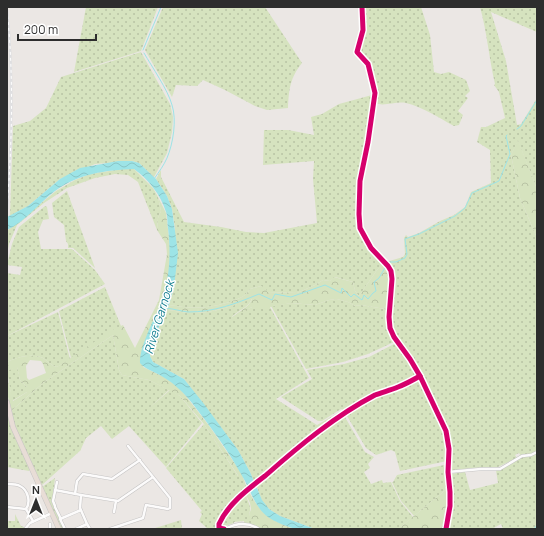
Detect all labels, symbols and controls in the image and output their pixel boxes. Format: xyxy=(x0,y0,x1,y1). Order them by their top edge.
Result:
scale bar xyxy=(18,16,96,42)
text: 200 m xyxy=(24,21,58,38)
water label: River Garnock xyxy=(140,276,179,356)
north arrow xyxy=(16,480,56,520)
text: N xyxy=(32,482,40,497)

